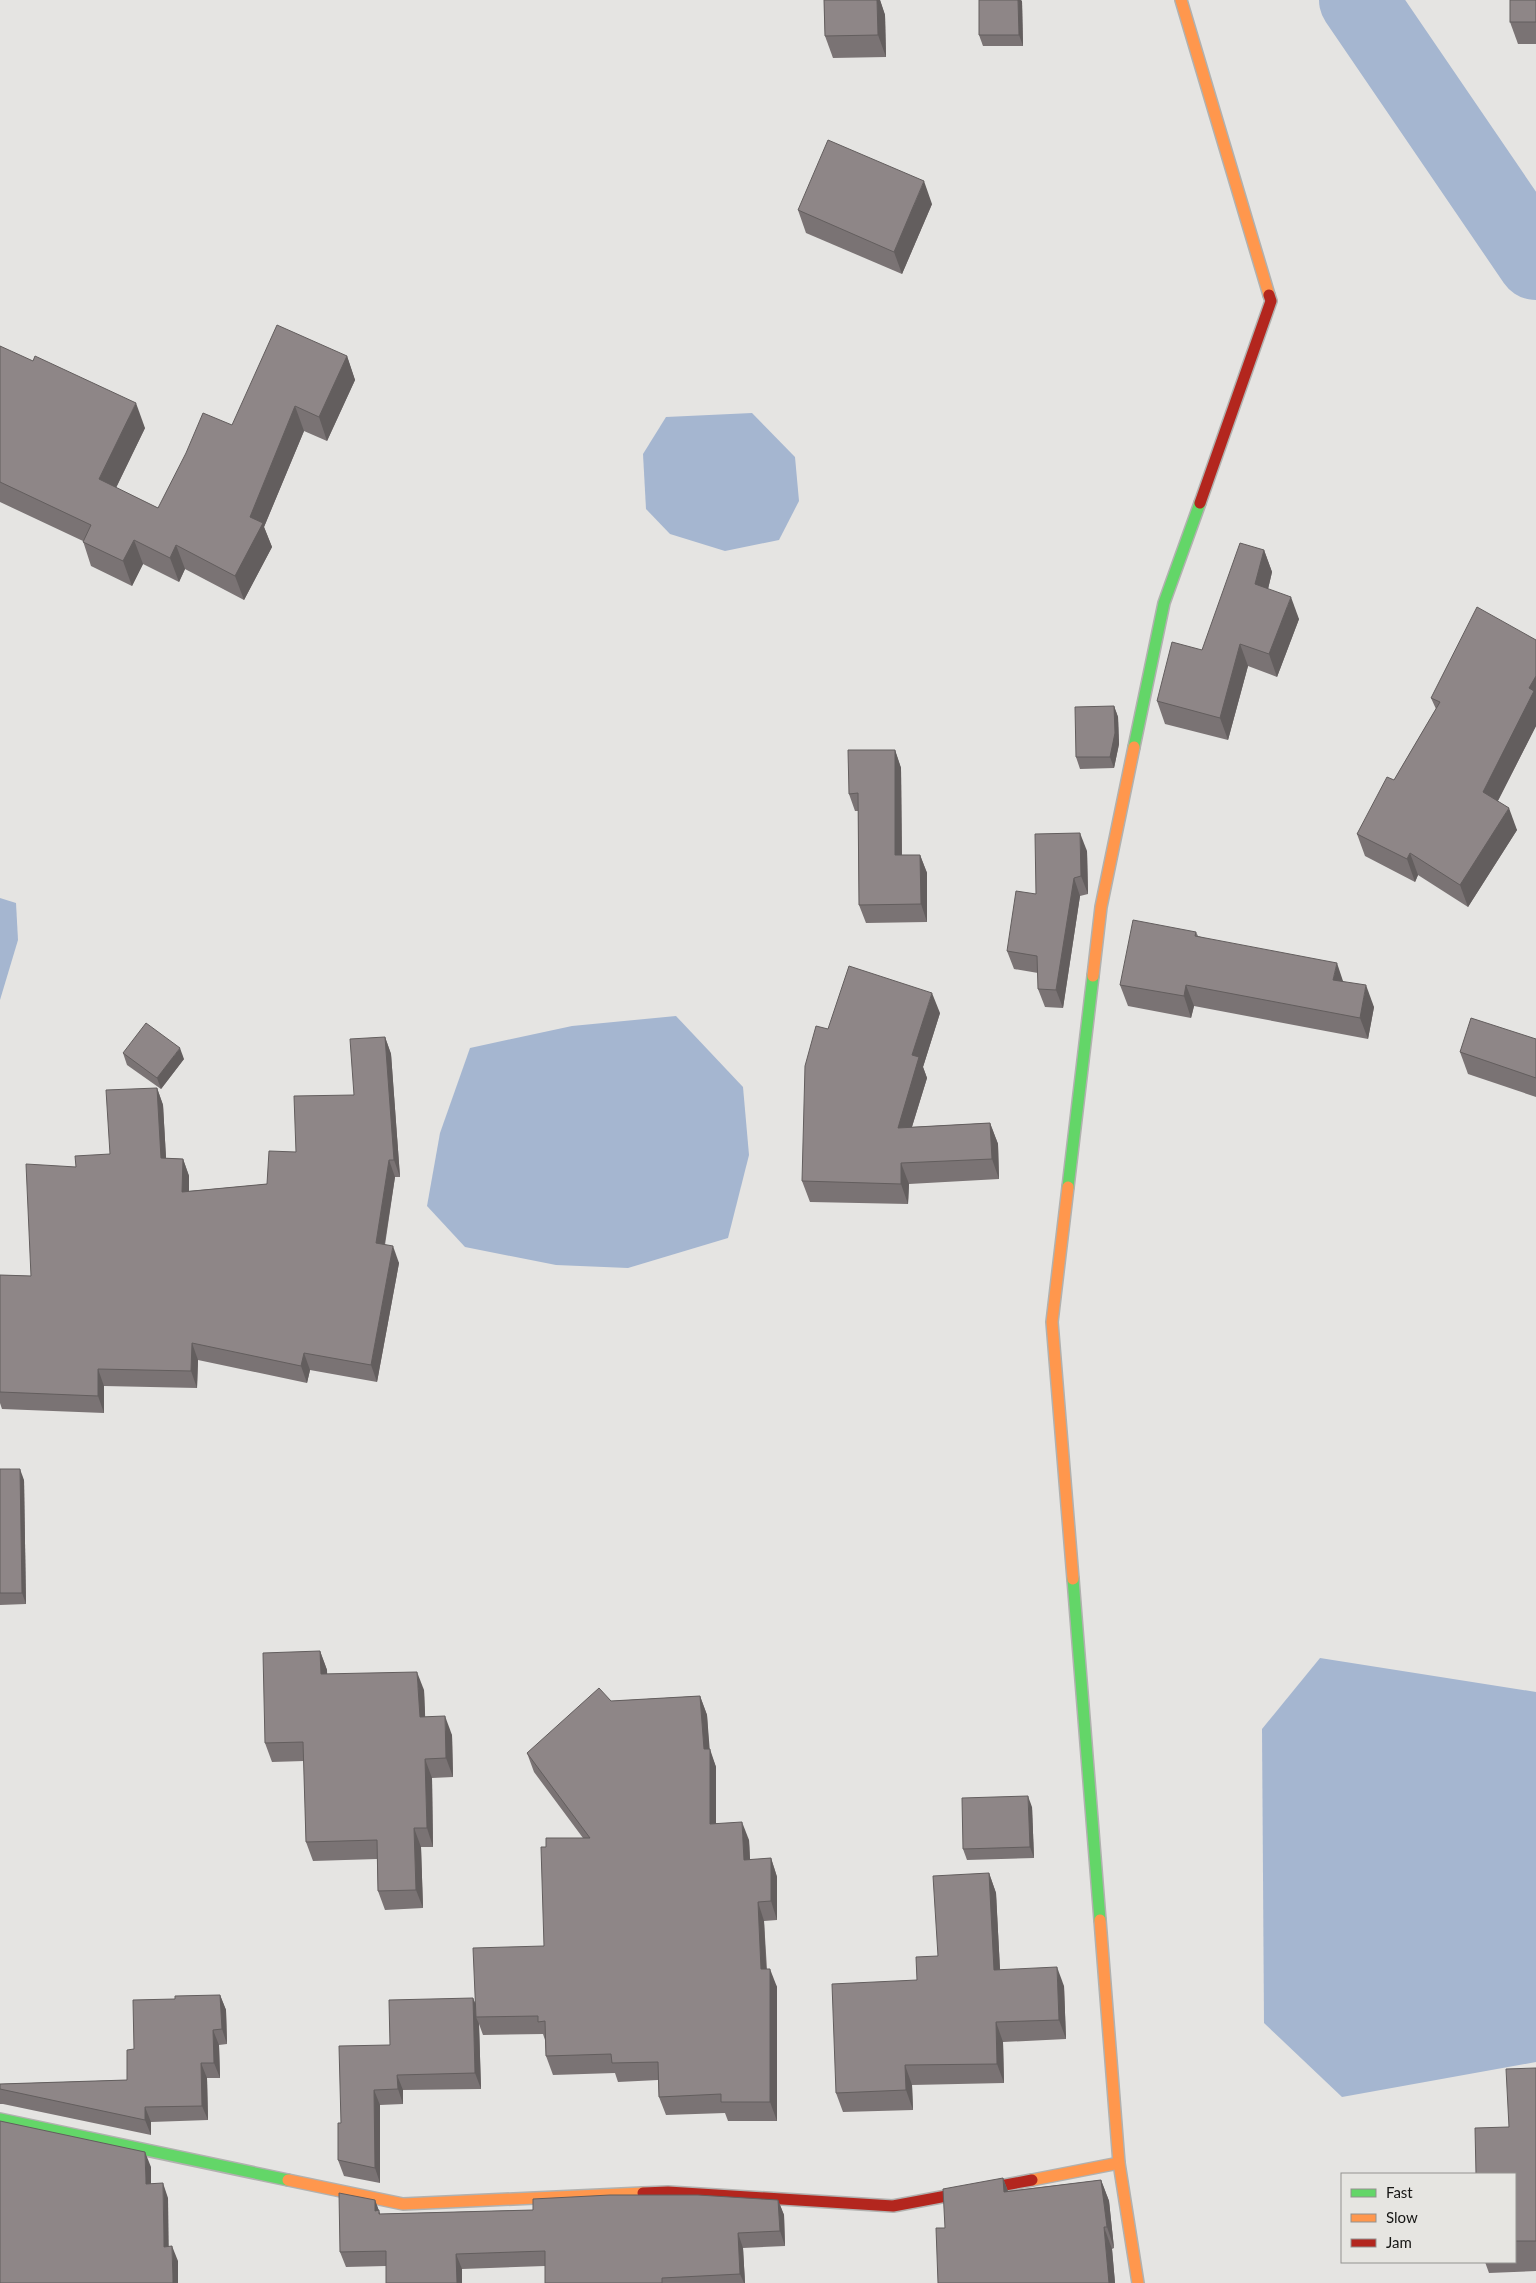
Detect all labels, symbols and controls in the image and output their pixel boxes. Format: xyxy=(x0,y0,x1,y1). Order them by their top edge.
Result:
legend xyxy=(1341,2173,1516,2263)
text: Fast xyxy=(1386,2183,1413,2201)
text: Slow xyxy=(1386,2208,1418,2226)
text: Jam xyxy=(1386,2233,1412,2251)

